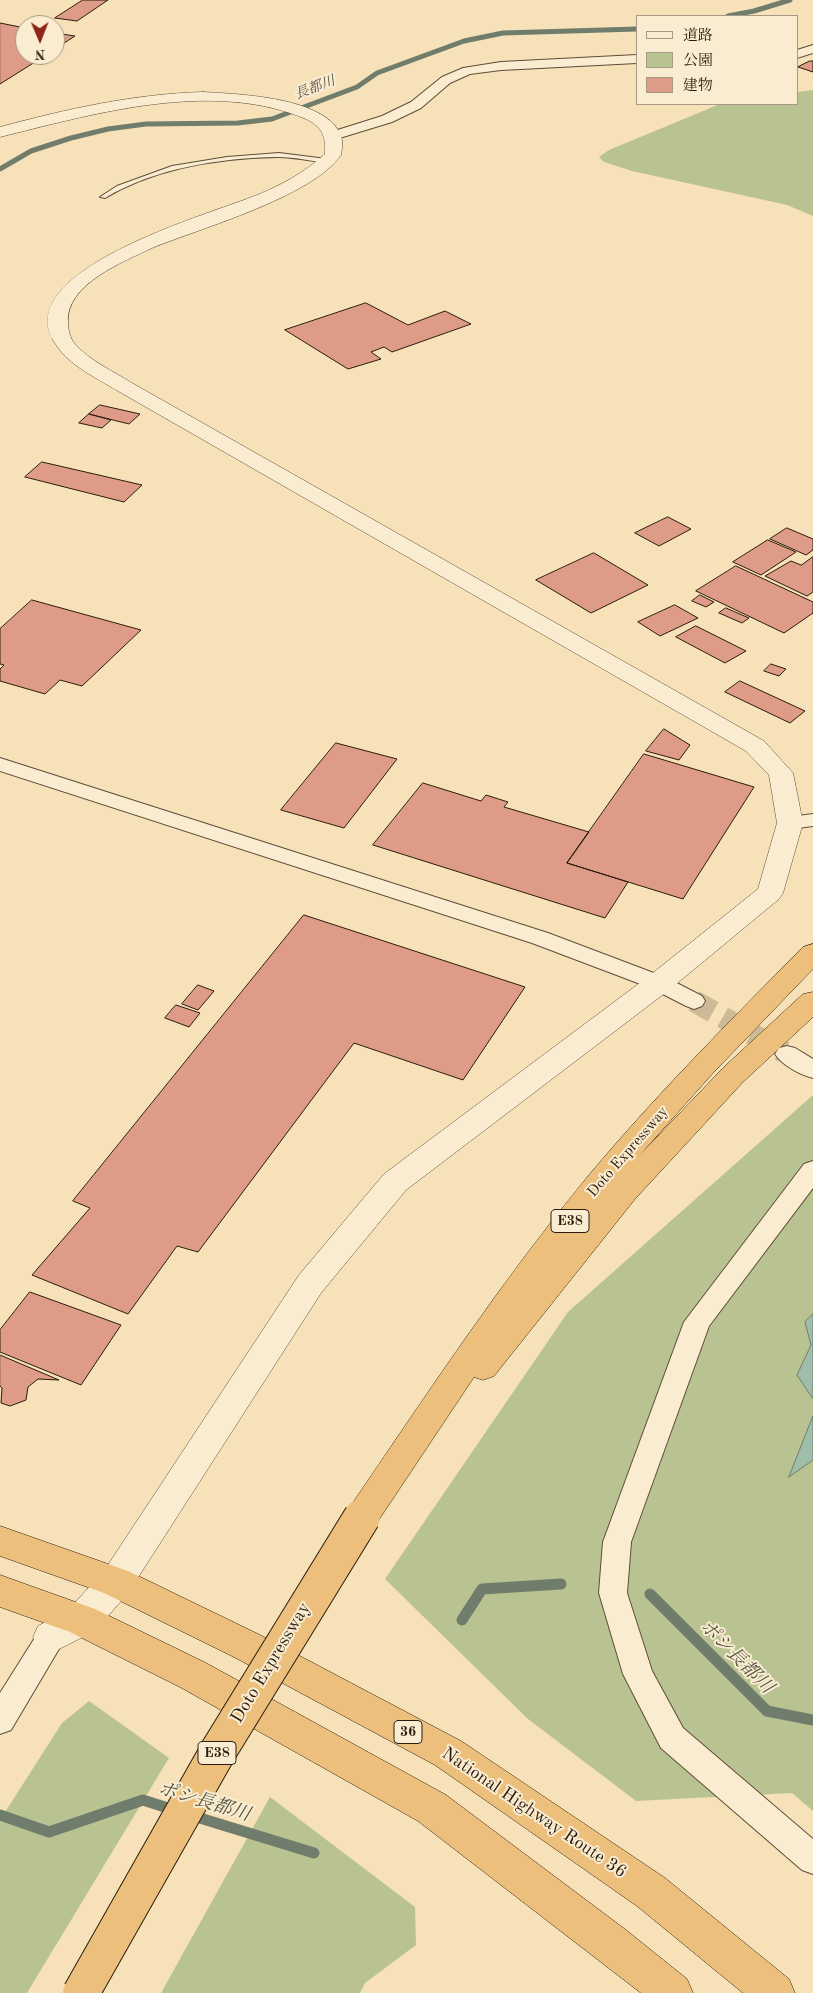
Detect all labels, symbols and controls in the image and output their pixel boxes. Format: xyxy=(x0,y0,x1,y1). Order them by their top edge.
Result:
north arrow xyxy=(15,15,65,65)
legend xyxy=(636,15,798,105)
text: 道路 xyxy=(683,29,713,44)
text: N xyxy=(35,47,46,61)
text: 公園 xyxy=(683,54,713,69)
water label: 長都川 xyxy=(292,73,338,103)
text: 建物 xyxy=(683,79,713,94)
street label: Doto Expressway xyxy=(584,1103,672,1201)
road number: E38 xyxy=(551,1210,589,1232)
street label: Doto Expressway xyxy=(226,1599,316,1727)
water label: ポシ長都川 xyxy=(694,1615,778,1699)
road number: 36 xyxy=(394,1720,422,1744)
road number: E38 xyxy=(198,1742,236,1765)
street label: National Highway Route 36 xyxy=(437,1743,631,1883)
water label: ポシ長都川 xyxy=(155,1777,253,1827)

